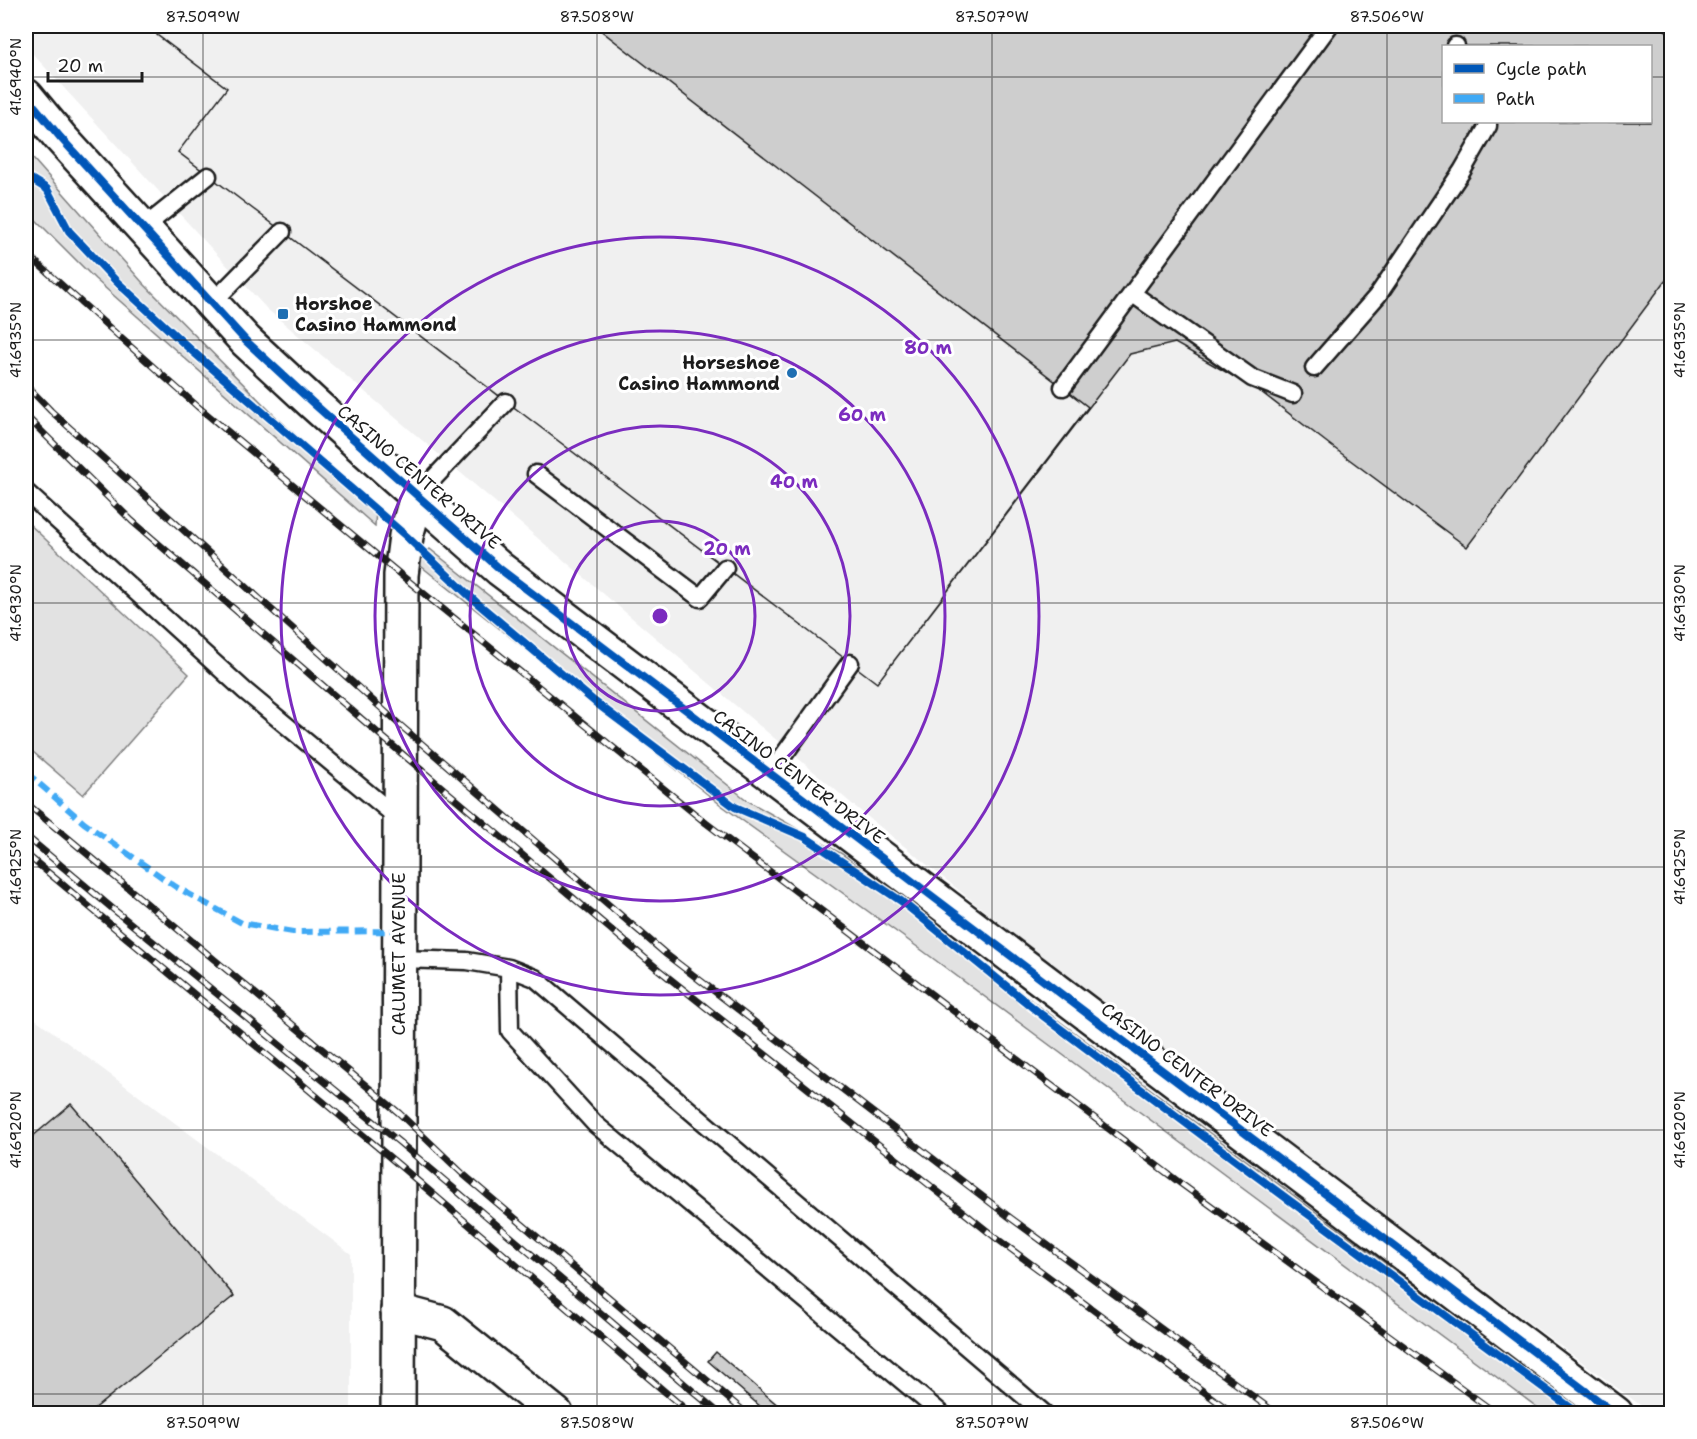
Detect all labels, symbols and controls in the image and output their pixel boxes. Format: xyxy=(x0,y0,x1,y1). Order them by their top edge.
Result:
text: 87.509°W xyxy=(166,7,240,27)
text: 87.508°W xyxy=(560,7,634,27)
text: 87.507°W xyxy=(955,7,1029,27)
text: 87.506°W xyxy=(1350,7,1424,27)
text: 41.6940°N xyxy=(6,38,26,116)
scale bar xyxy=(48,45,142,83)
legend xyxy=(1442,45,1652,123)
text: 20 m xyxy=(57,54,103,78)
text: Cycle path xyxy=(1496,57,1587,81)
text: Path xyxy=(1496,87,1535,111)
place label: Horshoe Casino Hammond xyxy=(295,292,457,337)
text: 41.6935°N xyxy=(6,302,26,378)
text: 41.6935°N xyxy=(1670,302,1690,378)
marker: Horshoe Casino Hammond xyxy=(276,307,290,321)
text: 80 m xyxy=(904,336,952,360)
place label: Horseshoe Casino Hammond xyxy=(618,351,780,396)
marker: Horseshoe Casino Hammond xyxy=(785,366,799,380)
street label: CASINO CENTER DRIVE xyxy=(332,399,506,555)
text: 60 m xyxy=(838,403,886,427)
text: 40 m xyxy=(770,470,818,494)
text: 20 m xyxy=(703,537,751,561)
text: 41.6930°N xyxy=(6,564,26,642)
text: 41.6930°N xyxy=(1670,564,1690,642)
centre of rings xyxy=(650,606,670,626)
street label: CASINO CENTER DRIVE xyxy=(708,704,890,850)
text: 41.6925°N xyxy=(6,829,26,905)
text: 41.6925°N xyxy=(1670,829,1690,905)
street label: CALUMET AVENUE xyxy=(387,873,411,1035)
street label: CASINO CENTER DRIVE xyxy=(1096,997,1278,1143)
text: 41.6920°N xyxy=(6,1091,26,1169)
text: 41.6920°N xyxy=(1670,1091,1690,1169)
text: 87.509°W xyxy=(166,1413,240,1433)
text: 87.508°W xyxy=(560,1413,634,1433)
text: 87.507°W xyxy=(955,1413,1029,1433)
text: 87.506°W xyxy=(1350,1413,1424,1433)

